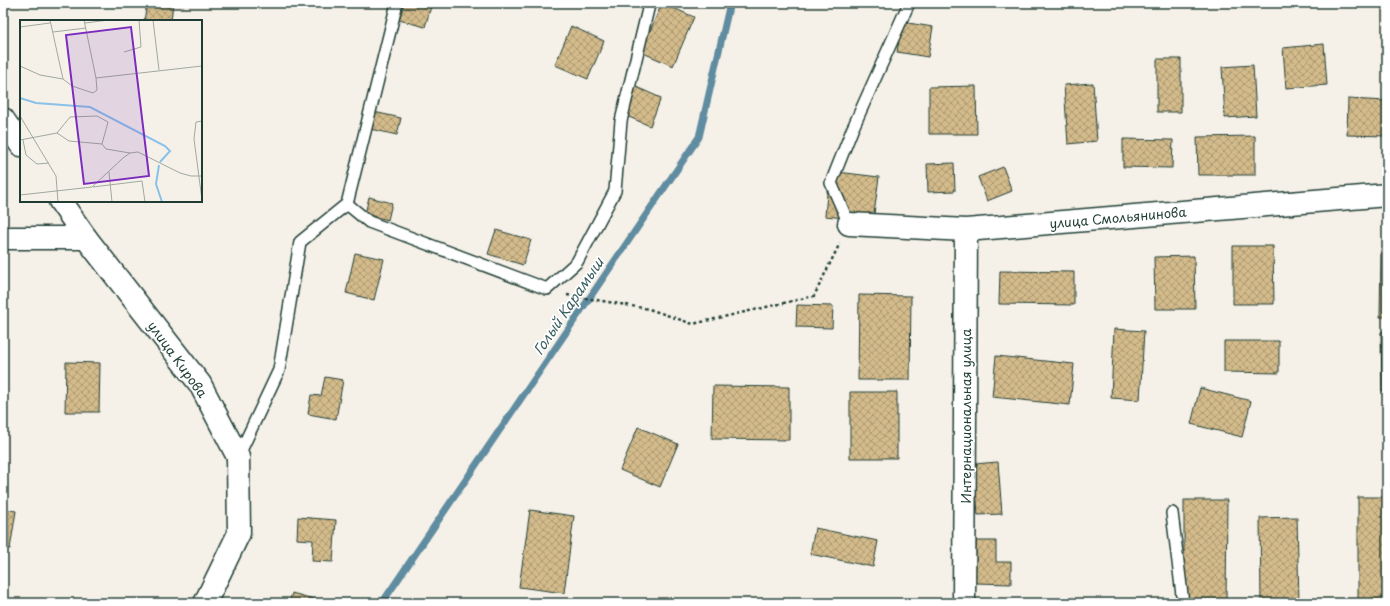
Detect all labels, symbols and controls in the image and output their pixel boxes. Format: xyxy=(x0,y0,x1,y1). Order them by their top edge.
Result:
inset map xyxy=(20,20,202,202)
street label: улица Смольянинова xyxy=(1049,201,1188,232)
water label: Голый Карамыш xyxy=(528,252,609,359)
street label: улица Кирова xyxy=(144,317,213,402)
street label: Интернациональная улица xyxy=(956,328,975,503)

